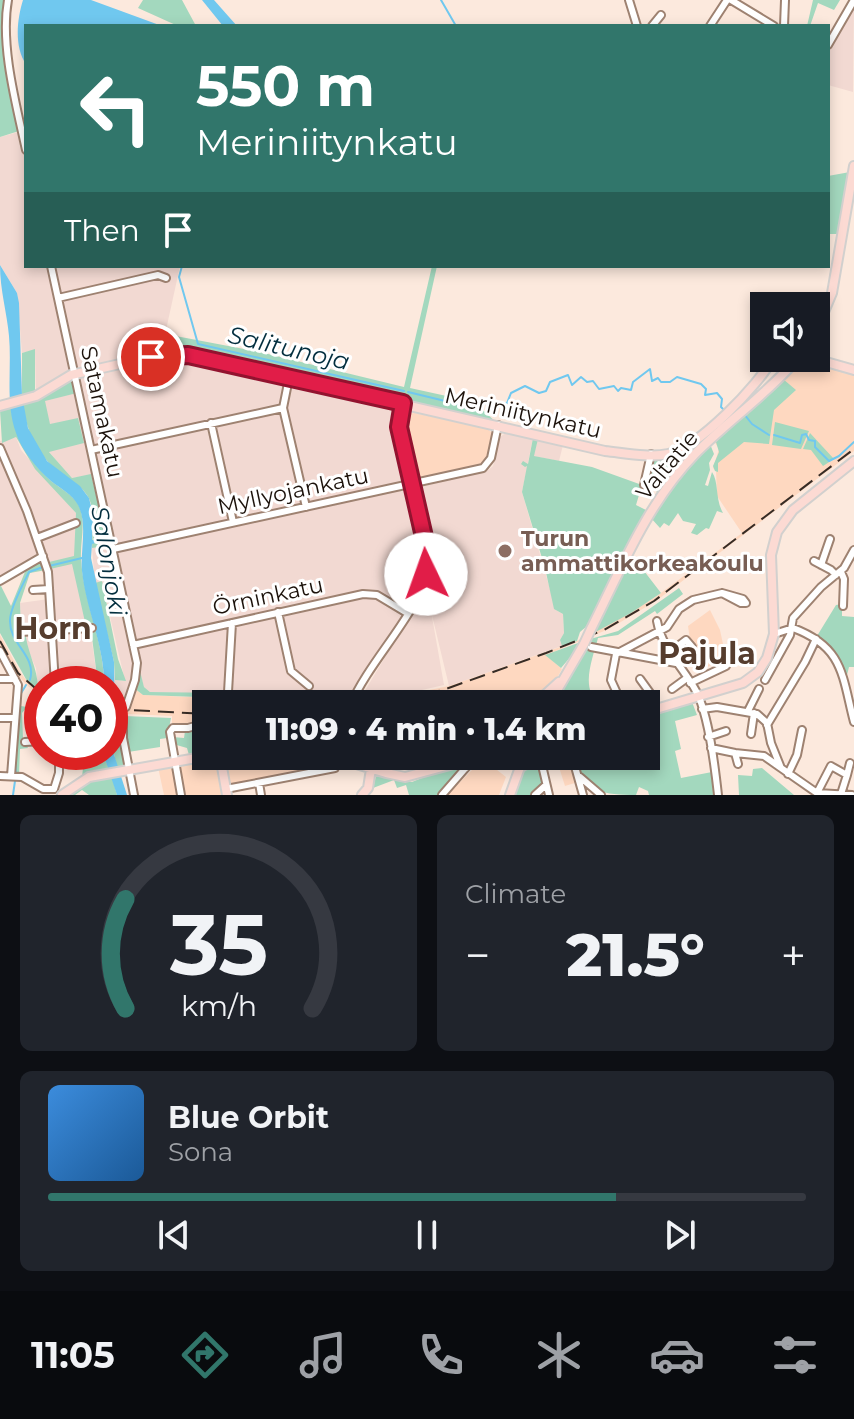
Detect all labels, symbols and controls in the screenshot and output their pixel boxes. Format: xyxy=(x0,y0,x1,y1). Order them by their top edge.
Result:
text: 550 m xyxy=(196,52,375,120)
icon: left xyxy=(64,56,168,160)
text: Meriniitynkatu xyxy=(196,120,458,164)
icon: arrive xyxy=(156,208,200,252)
text: Then xyxy=(64,212,140,249)
map controls xyxy=(750,292,830,372)
button: sound xyxy=(750,292,830,372)
water label: Salitunoja xyxy=(225,320,353,376)
pin xyxy=(117,323,185,391)
icon: arrive xyxy=(129,335,173,379)
street label: Satamakatu xyxy=(75,344,129,480)
street label: Meriniitynkatu xyxy=(442,382,604,444)
street label: Valtatie xyxy=(630,425,704,505)
street label: Myllyojankatu xyxy=(215,462,371,520)
water label: Salonjoki xyxy=(85,504,133,619)
place label: Turun ammattikorkeakoulu xyxy=(521,525,764,577)
position arrow xyxy=(384,532,468,616)
marker: Turun ammattikorkeakoulu xyxy=(496,542,514,560)
street label: Örninkatu xyxy=(210,571,326,621)
district label: Horn xyxy=(14,610,92,647)
district label: Pajula xyxy=(658,635,756,672)
speed limit sign: 40 xyxy=(24,666,128,770)
text: 11:09 · 4 min · 1.4 km xyxy=(266,711,586,748)
text: Climate xyxy=(465,878,566,910)
text: 35 xyxy=(169,894,267,996)
text: 21.5° xyxy=(566,918,705,991)
text: − xyxy=(465,928,490,982)
text: + xyxy=(781,928,806,982)
text: km/h xyxy=(180,988,257,1023)
text: Blue Orbit xyxy=(168,1099,329,1136)
text: Sona xyxy=(168,1136,233,1168)
icon: previous xyxy=(152,1213,196,1257)
icon: pause xyxy=(405,1213,449,1257)
icon: next xyxy=(658,1213,702,1257)
icon: directions xyxy=(177,1327,233,1383)
icon: music xyxy=(295,1327,351,1383)
icon: phone xyxy=(413,1327,469,1383)
icon: climate xyxy=(531,1327,587,1383)
icon: car xyxy=(649,1327,705,1383)
icon: filters xyxy=(767,1327,823,1383)
text: 11:05 xyxy=(31,1333,115,1377)

